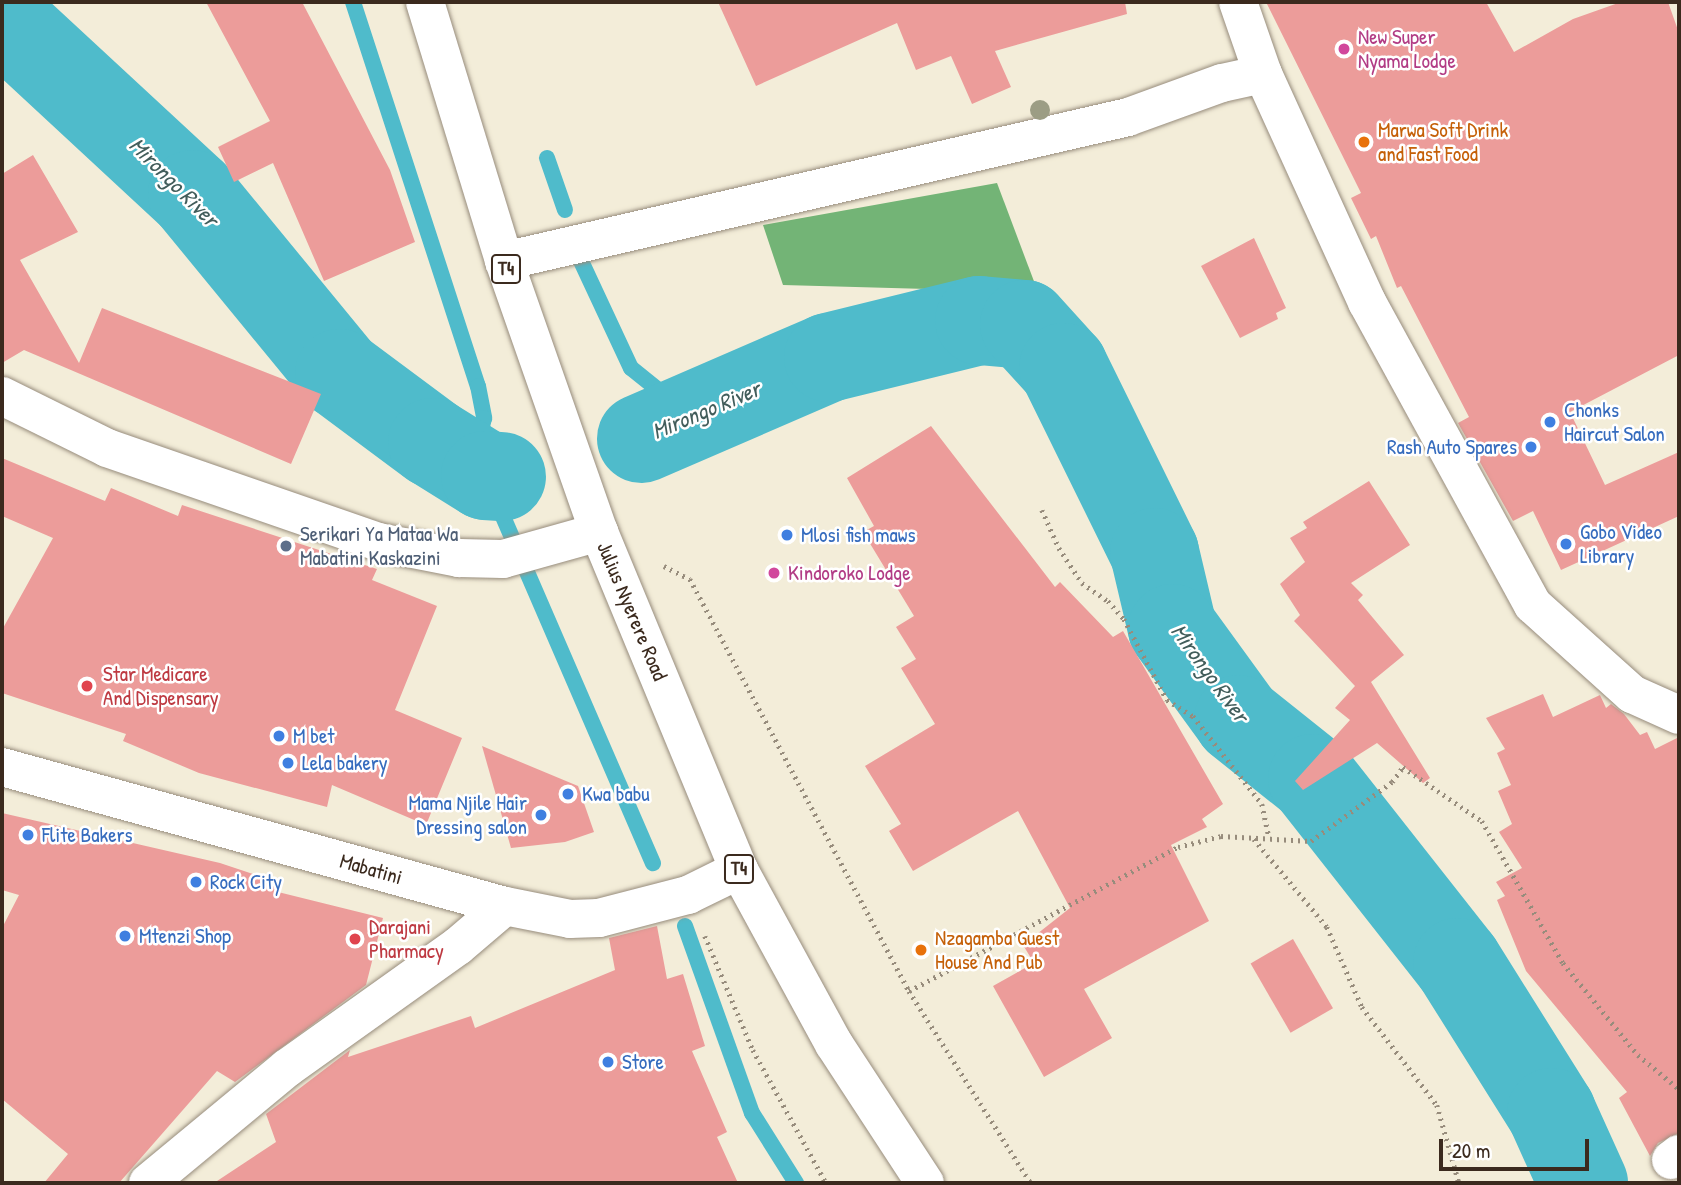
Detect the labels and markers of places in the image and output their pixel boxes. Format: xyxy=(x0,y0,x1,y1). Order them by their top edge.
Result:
place label: New Super Nyama Lodge xyxy=(1358,24,1456,74)
marker: New Super Nyama Lodge xyxy=(1336,41,1352,57)
place label: Marwa Soft Drink and Fast Food xyxy=(1378,117,1508,167)
marker: Marwa Soft Drink and Fast Food xyxy=(1356,134,1372,150)
place label: Chonks Haircut Salon xyxy=(1564,397,1665,447)
marker: Chonks Haircut Salon xyxy=(1542,414,1558,430)
place label: Rash Auto Spares xyxy=(1387,434,1517,460)
marker: Rash Auto Spares xyxy=(1523,439,1539,455)
place label: Gobo Video Library xyxy=(1580,519,1662,569)
place label: Serikari Ya Mataa Wa Mabatini Kaskazini xyxy=(300,521,458,571)
place label: Mlosi fish maws xyxy=(801,522,916,548)
marker: Mlosi fish maws xyxy=(779,527,795,543)
marker: Gobo Video Library xyxy=(1558,536,1574,552)
marker: Serikari Ya Mataa Wa Mabatini Kaskazini xyxy=(278,538,294,554)
place label: Kindoroko Lodge xyxy=(788,560,911,586)
marker: Kindoroko Lodge xyxy=(766,565,782,581)
place label: Star Medicare And Dispensary xyxy=(103,661,219,711)
marker: Star Medicare And Dispensary xyxy=(77,676,97,696)
place label: M bet xyxy=(293,723,335,749)
marker: M bet xyxy=(271,728,287,744)
place label: Lela bakery xyxy=(302,750,388,776)
marker: Lela bakery xyxy=(280,755,296,771)
place label: Kwa babu xyxy=(582,781,650,807)
marker: Kwa babu xyxy=(560,786,576,802)
place label: Mama Njile Hair Dressing salon xyxy=(408,790,527,840)
marker: Mama Njile Hair Dressing salon xyxy=(533,807,549,823)
place label: Flite Bakers xyxy=(42,822,133,848)
marker: Flite Bakers xyxy=(20,827,36,843)
place label: Rock City xyxy=(210,869,282,895)
marker: Rock City xyxy=(188,874,204,890)
place label: Darajani Pharmacy xyxy=(369,914,444,964)
place label: Mtenzi Shop xyxy=(139,923,231,949)
place label: Nzagamba Guest House And Pub xyxy=(935,925,1059,975)
marker: Mtenzi Shop xyxy=(117,928,133,944)
marker: Darajani Pharmacy xyxy=(347,931,363,947)
marker: Nzagamba Guest House And Pub xyxy=(913,942,929,958)
place label: Store xyxy=(622,1049,664,1075)
marker: Store xyxy=(600,1054,616,1070)

